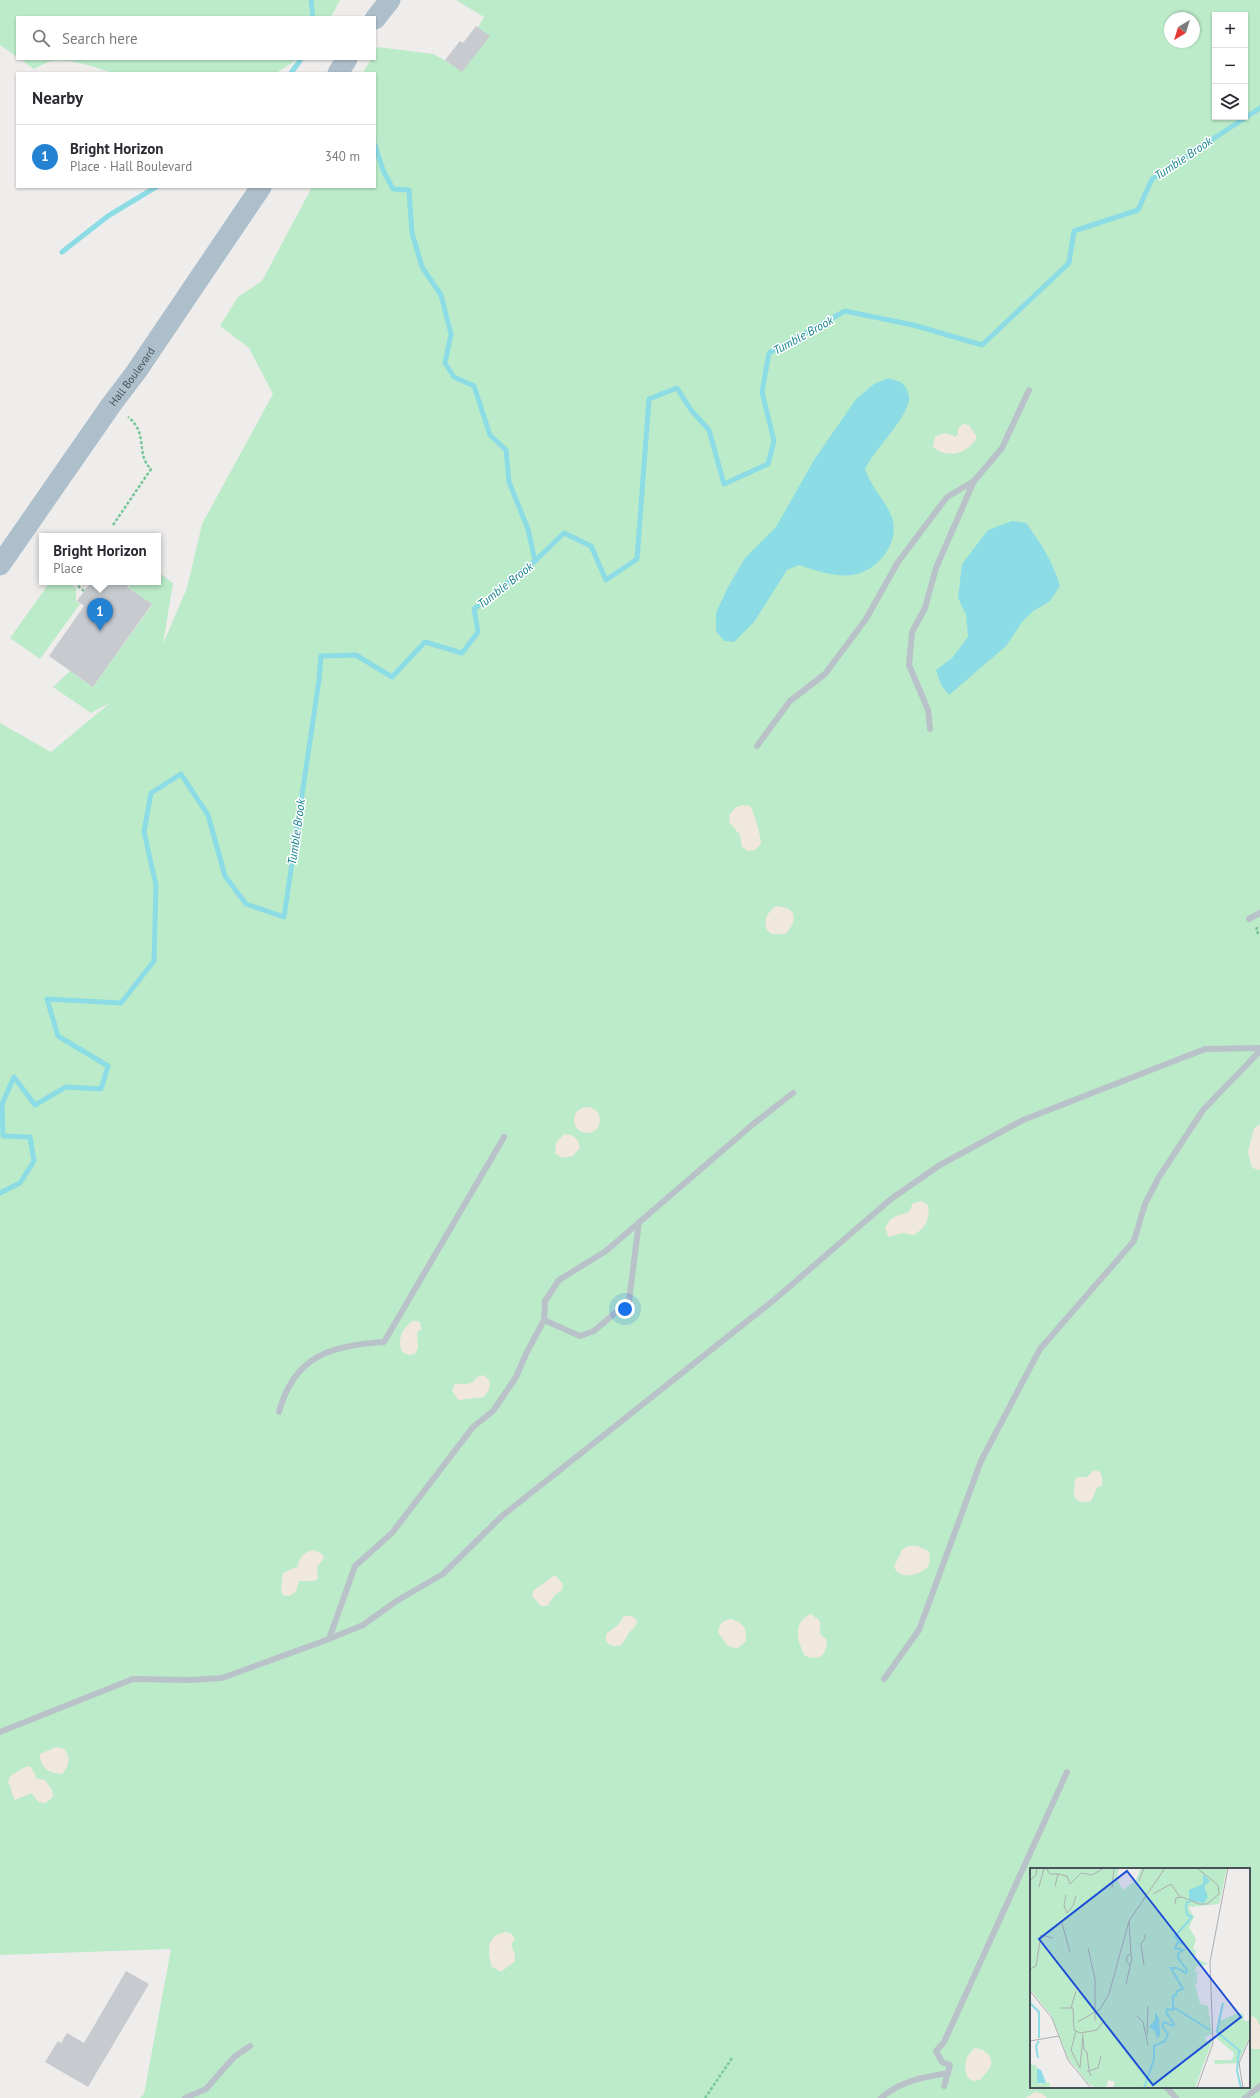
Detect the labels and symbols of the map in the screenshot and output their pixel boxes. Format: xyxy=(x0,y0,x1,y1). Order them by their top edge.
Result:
north arrow xyxy=(1164,12,1200,48)
water label: Tumble Brook xyxy=(1151,133,1215,183)
water label: Tumble Brook xyxy=(770,312,836,358)
street label: Hall Boulevard xyxy=(106,344,158,409)
water label: Tumble Brook xyxy=(474,558,536,611)
pin: 1 xyxy=(87,598,113,631)
water label: Tumble Brook xyxy=(284,797,308,866)
your location xyxy=(615,1299,635,1319)
inset map xyxy=(1030,1868,1250,2088)

